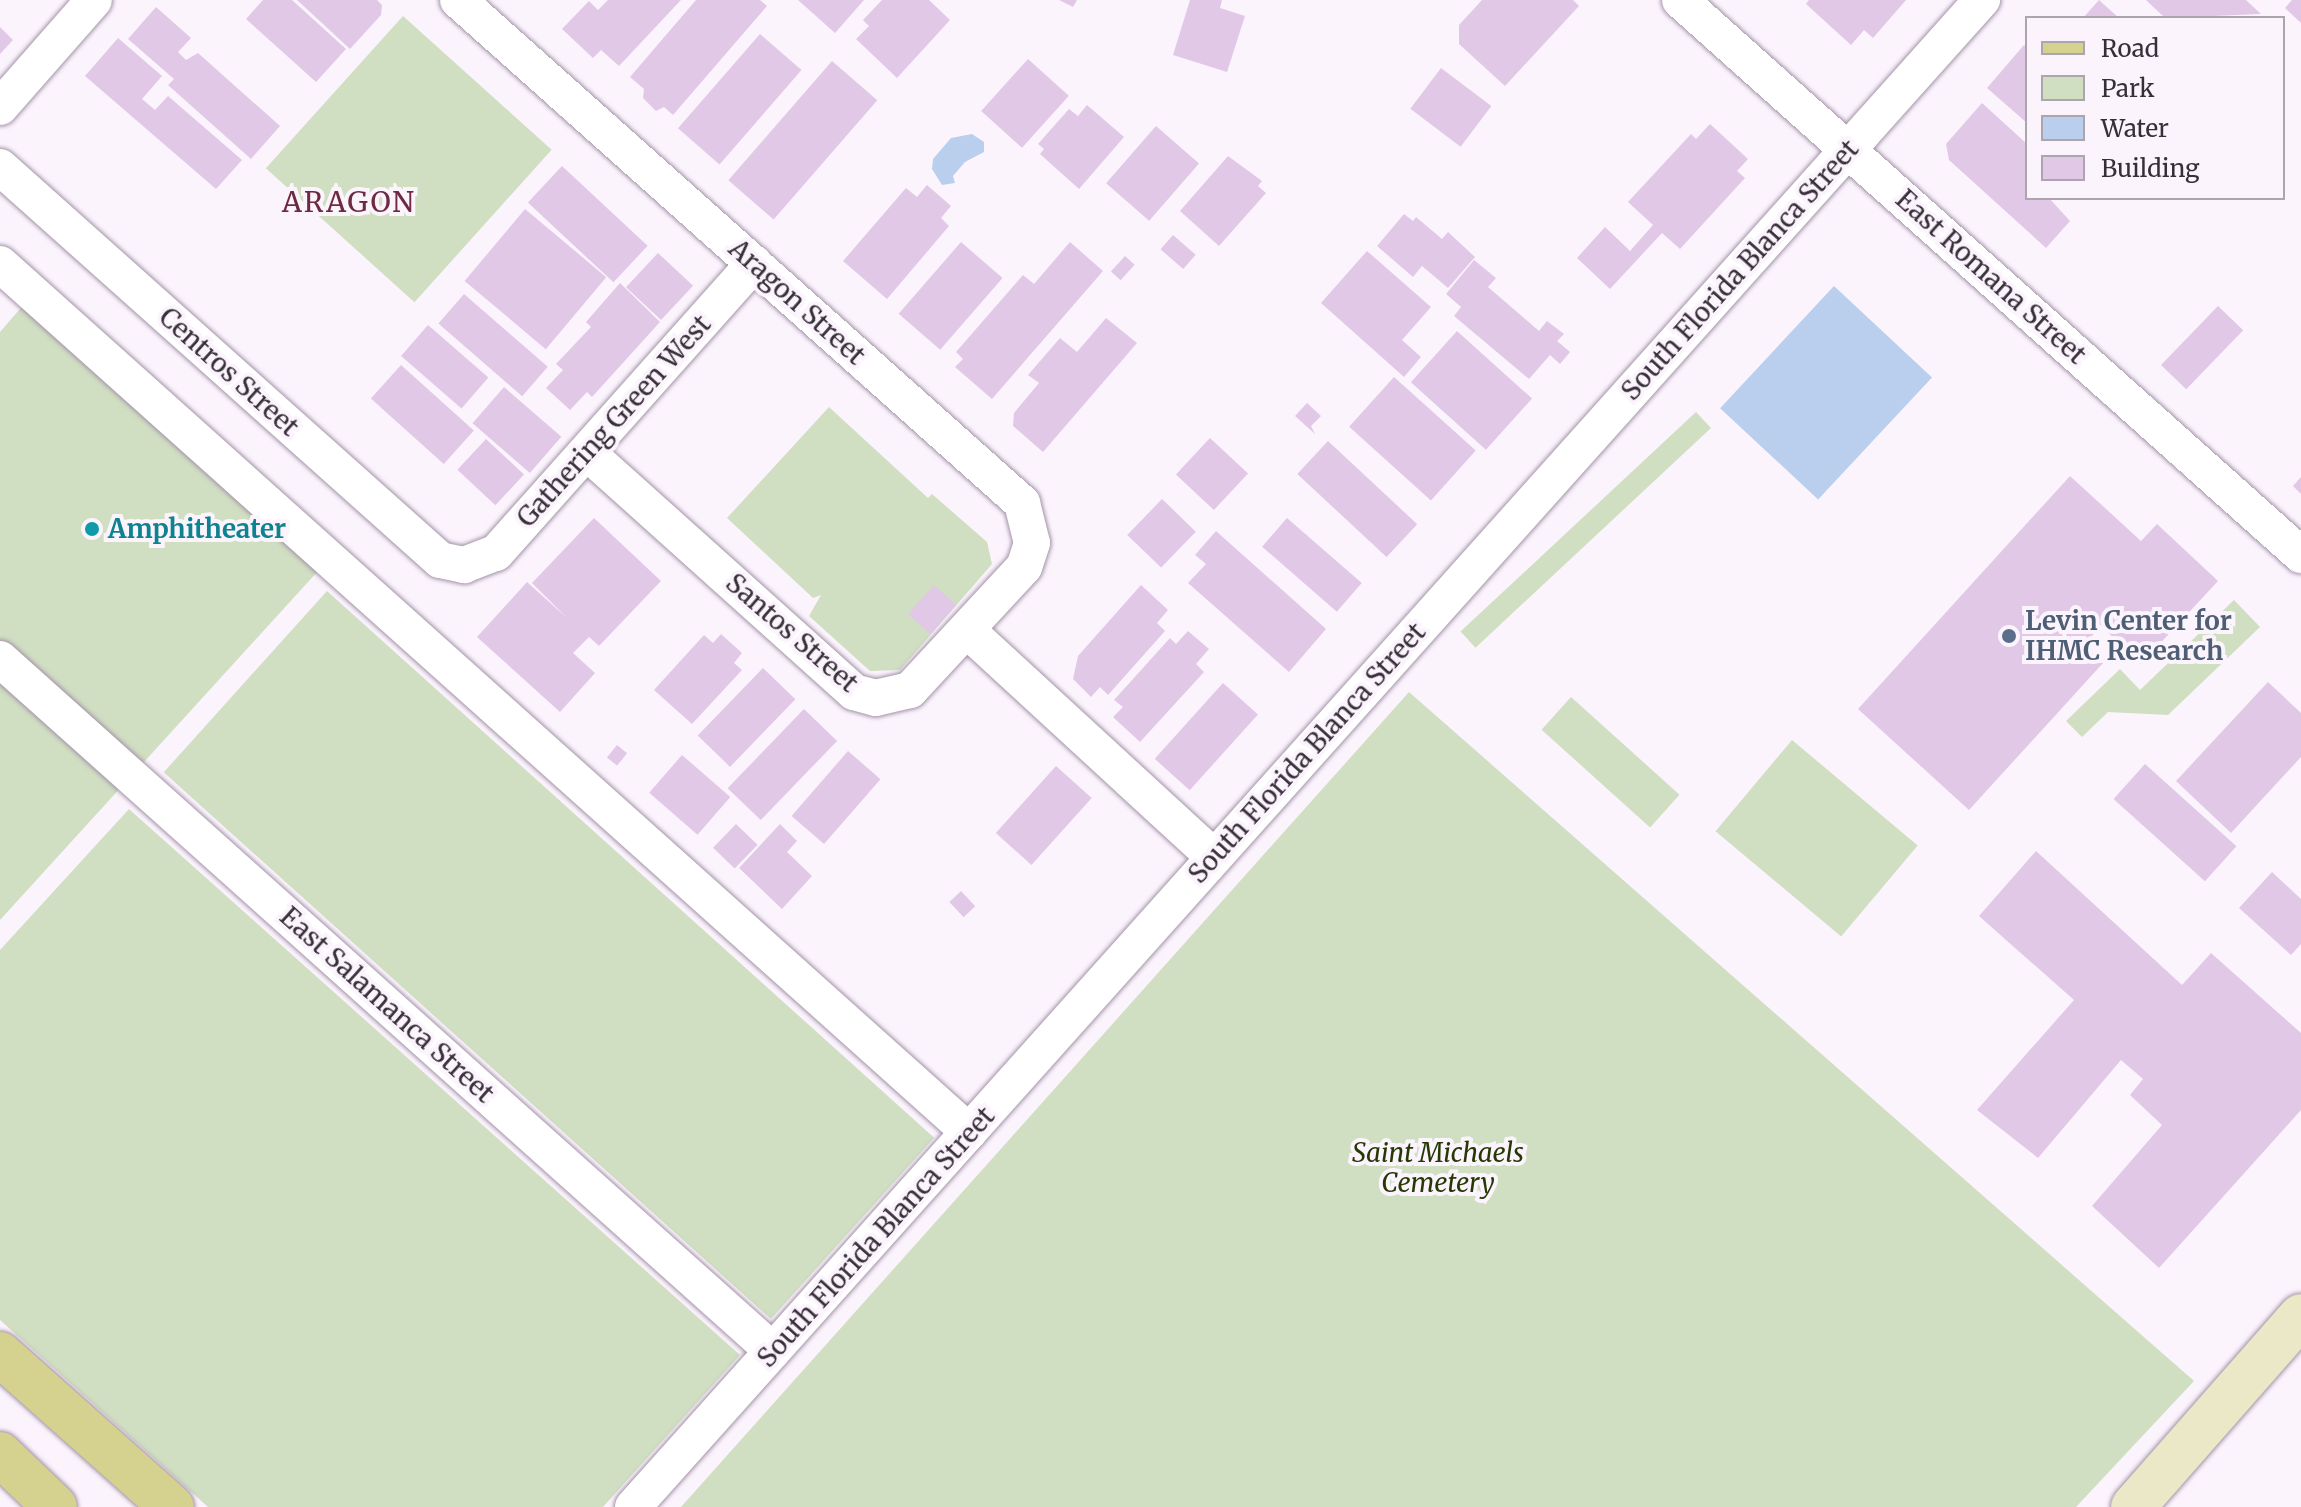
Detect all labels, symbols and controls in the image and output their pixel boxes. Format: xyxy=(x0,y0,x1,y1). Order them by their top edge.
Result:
legend xyxy=(2025,16,2285,200)
text: Road xyxy=(2101,33,2159,64)
text: Park xyxy=(2101,73,2154,104)
text: Water xyxy=(2101,113,2169,144)
street label: South Florida Blanca Street xyxy=(1615,134,1865,406)
text: Building xyxy=(2101,153,2200,184)
street label: East Romana Street xyxy=(1890,183,2092,371)
district label: ARAGON xyxy=(282,185,416,219)
street label: Aragon Street xyxy=(723,233,871,371)
street label: Centros Street xyxy=(153,301,305,443)
street label: Gathering Green West xyxy=(511,309,717,533)
place label: Amphitheater xyxy=(108,513,286,545)
marker: Amphitheater xyxy=(83,520,101,538)
street label: Santos Street xyxy=(720,567,864,699)
place label: Levin Center for IHMC Research xyxy=(2025,605,2232,666)
street label: South Florida Blanca Street xyxy=(1182,617,1432,889)
marker: Levin Center for IHMC Research xyxy=(2000,627,2018,645)
street label: East Salamanca Street xyxy=(274,901,500,1109)
street label: South Florida Blanca Street xyxy=(751,1101,1001,1373)
park label: Saint Michaels Cemetery xyxy=(1352,1137,1524,1198)

